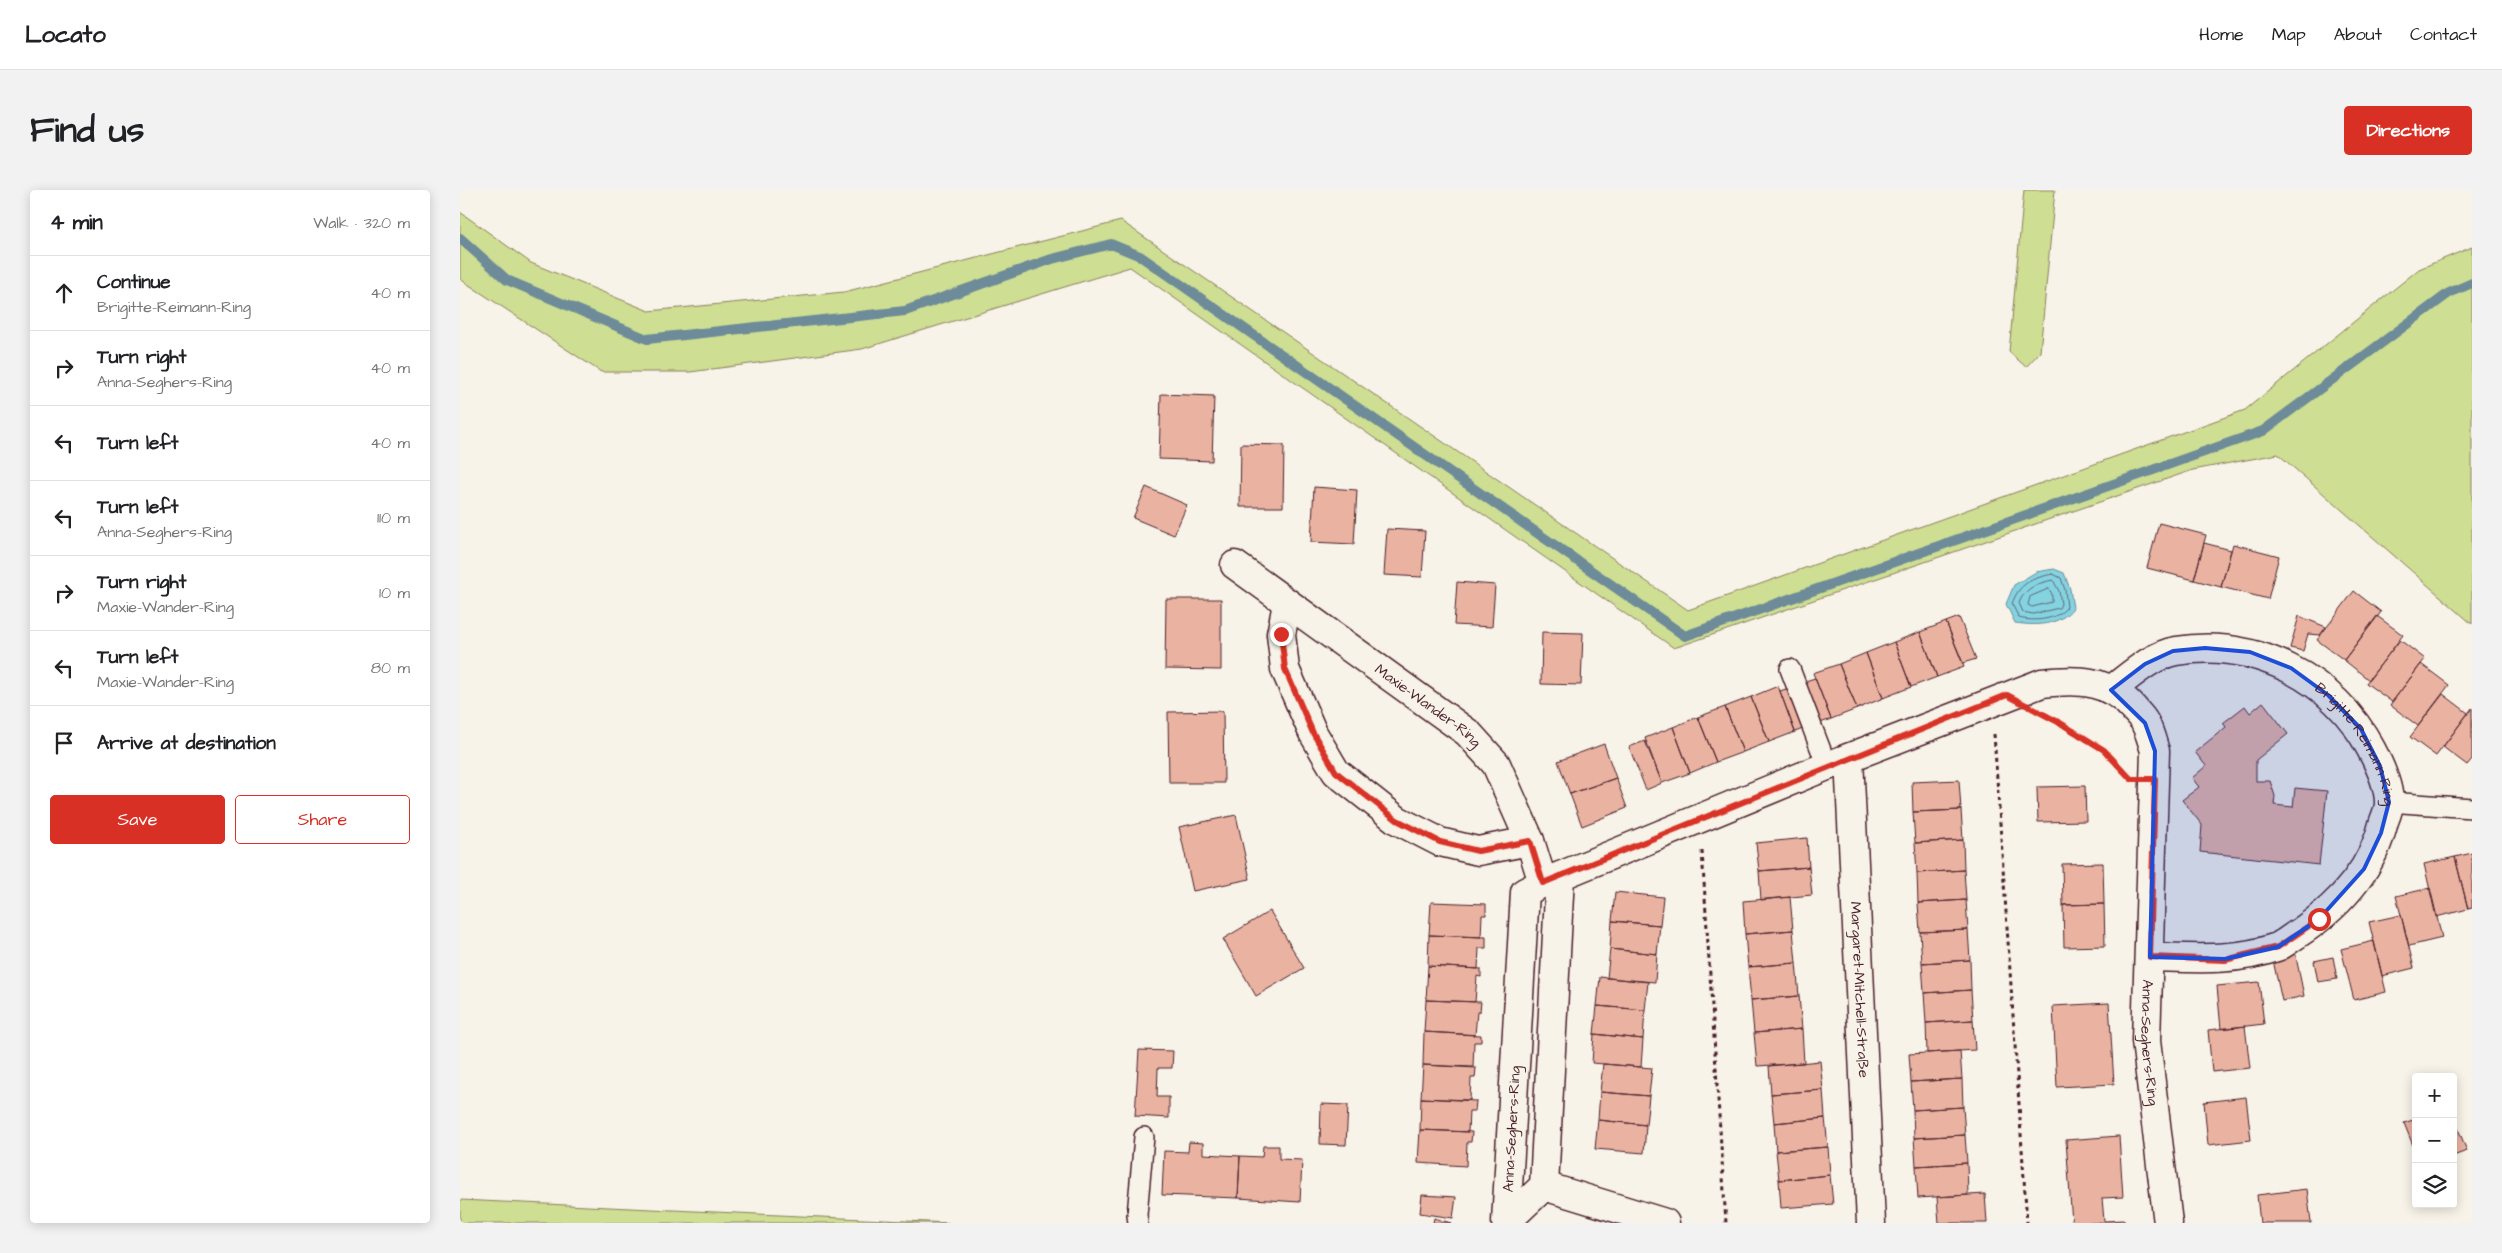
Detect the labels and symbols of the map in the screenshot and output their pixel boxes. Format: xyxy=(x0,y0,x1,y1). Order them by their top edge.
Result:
route end xyxy=(1270,623,1293,646)
street label: Maxie-Wander-Ring xyxy=(1371,659,1487,753)
street label: Brigitte-Reimann-Ring xyxy=(2311,677,2400,807)
street label: Margaret-Mitchell-Straße xyxy=(1845,901,1875,1078)
route start xyxy=(2308,908,2331,931)
street label: Anna-Seghers-Ring xyxy=(2134,979,2164,1107)
street label: Anna-Seghers-Ring xyxy=(1497,1065,1526,1193)

